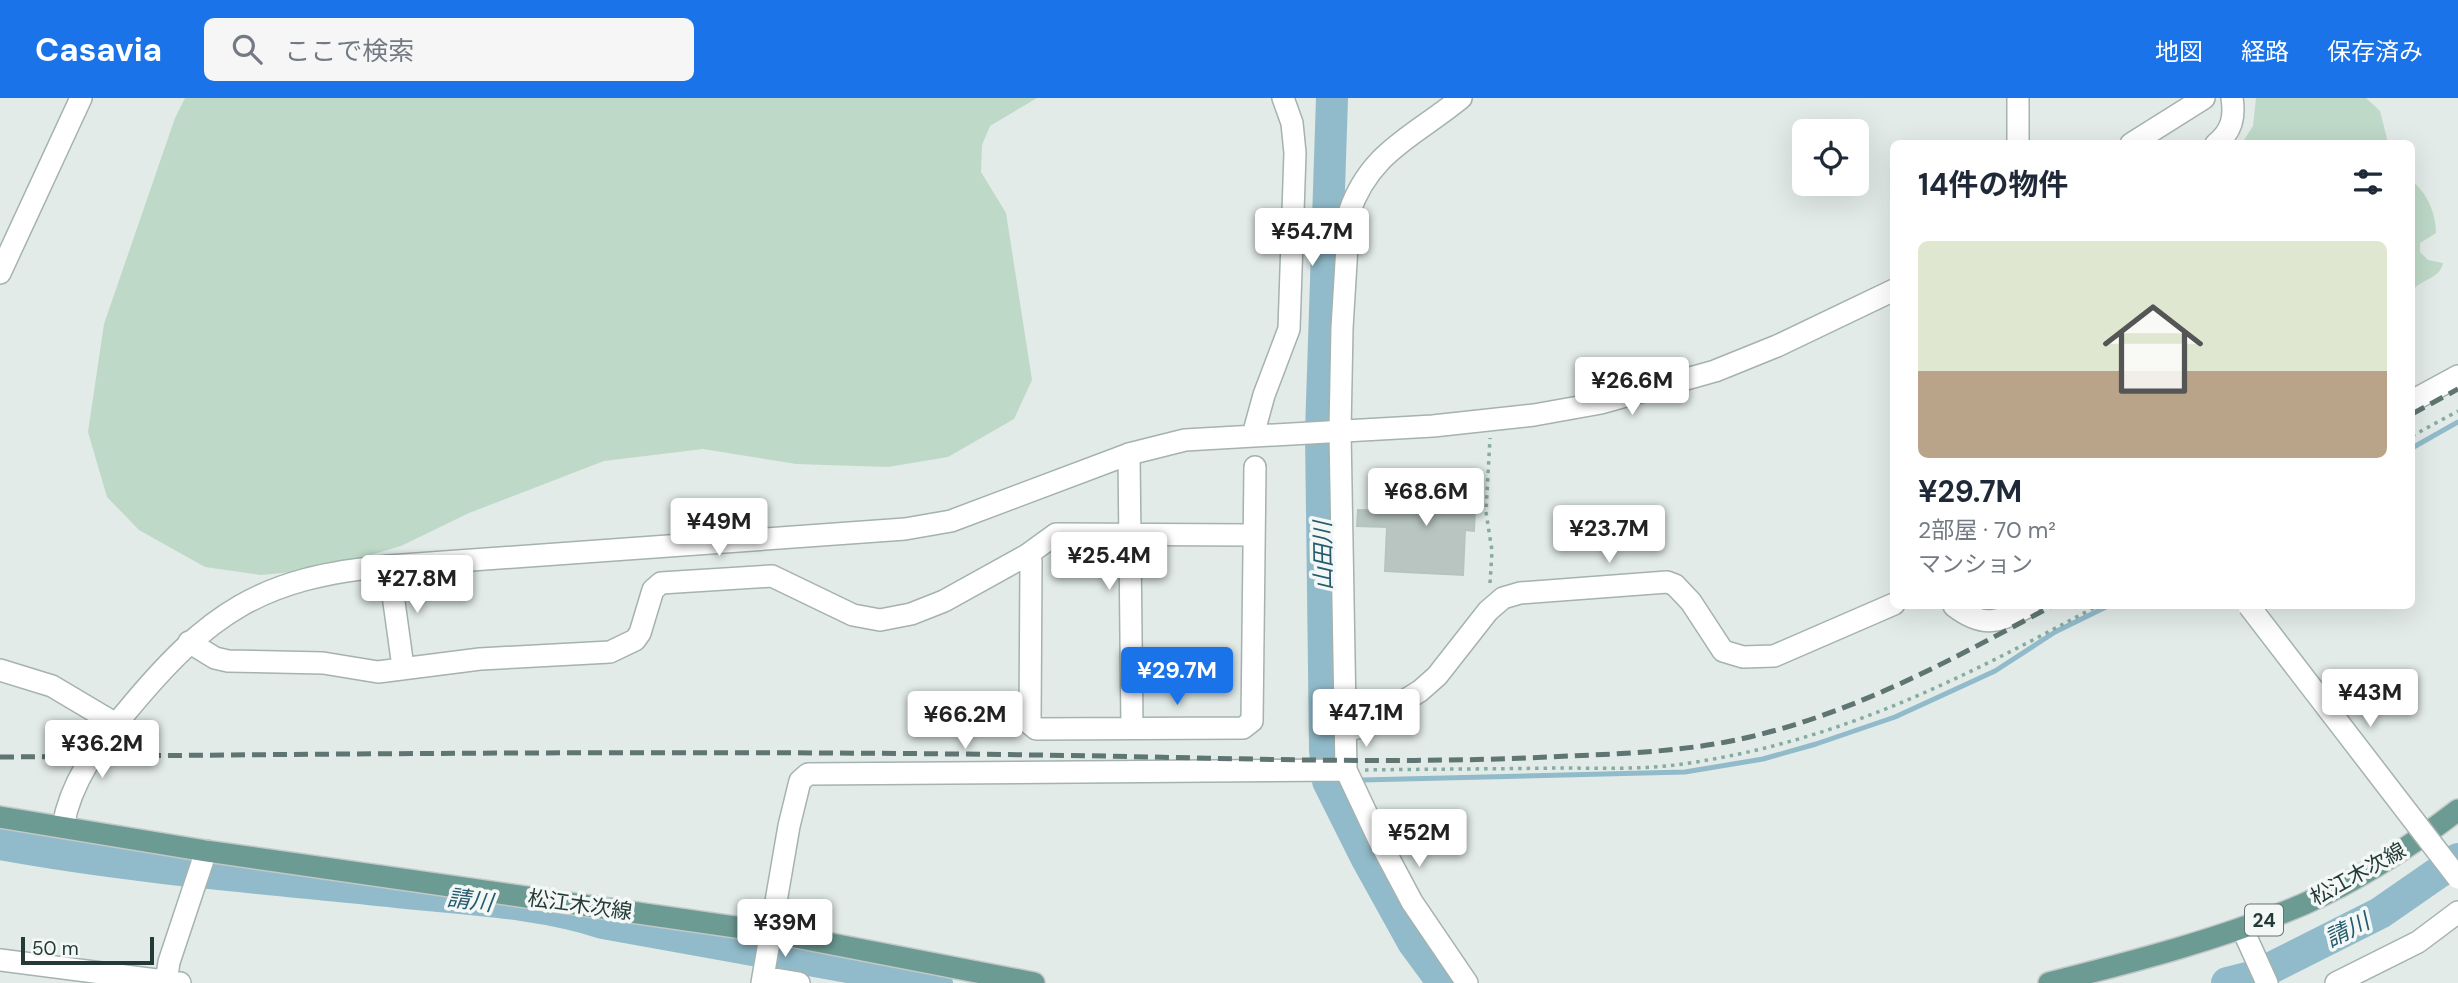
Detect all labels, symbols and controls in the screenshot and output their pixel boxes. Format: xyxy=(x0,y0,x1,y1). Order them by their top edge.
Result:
search box xyxy=(204,18,694,81)
text: Casavia xyxy=(35,28,162,71)
icon: search xyxy=(228,30,266,68)
text: ここで検索 xyxy=(284,34,414,68)
text: 地図 xyxy=(2155,36,2203,67)
text: 経路 xyxy=(2241,36,2289,67)
text: 保存済み xyxy=(2327,36,2423,67)
map controls xyxy=(1792,119,1869,196)
button: locate xyxy=(1792,119,1869,196)
icon: filters xyxy=(2349,163,2387,201)
text: 14件の物件 xyxy=(1918,165,2068,204)
pin: ¥54.7M xyxy=(1255,208,1369,268)
text: ¥54.7M xyxy=(1271,216,1353,246)
icon: home xyxy=(2090,286,2216,412)
pin: ¥26.6M xyxy=(1575,358,1689,417)
text: ¥26.6M xyxy=(1591,365,1673,395)
pin: ¥68.6M xyxy=(1369,468,1483,528)
text: ¥29.7M xyxy=(1918,472,2022,511)
text: ¥68.6M xyxy=(1384,476,1468,506)
pin: ¥49M xyxy=(678,498,760,558)
pin: ¥23.7M xyxy=(1552,505,1666,565)
text: ¥49M xyxy=(687,506,751,536)
text: ¥23.7M xyxy=(1569,513,1649,543)
text: 2部屋 · 70 m² xyxy=(1918,515,2056,545)
water label: 山田川 xyxy=(1307,518,1339,591)
pin: ¥25.4M xyxy=(1052,532,1166,592)
text: ¥25.4M xyxy=(1067,540,1151,570)
text: マンション xyxy=(1918,549,2033,579)
pin: ¥27.8M xyxy=(360,556,474,615)
text: ¥27.8M xyxy=(377,563,457,593)
pin: ¥29.7M xyxy=(1120,648,1234,707)
text: ¥29.7M xyxy=(1137,655,1217,685)
pin: ¥43M xyxy=(2329,670,2411,729)
text: ¥43M xyxy=(2338,677,2402,707)
pin: ¥47.1M xyxy=(1309,690,1423,749)
pin: ¥66.2M xyxy=(908,692,1022,751)
text: ¥47.1M xyxy=(1329,697,1403,727)
text: ¥66.2M xyxy=(924,699,1006,729)
pin: ¥36.2M xyxy=(45,720,159,780)
text: ¥36.2M xyxy=(61,728,143,758)
pin: ¥52M xyxy=(1378,810,1460,869)
text: ¥52M xyxy=(1388,817,1450,847)
street label: 松江木次線 xyxy=(2305,836,2411,912)
water label: 請川 xyxy=(445,882,498,918)
street label: 松江木次線 xyxy=(526,884,634,926)
pin: ¥39M xyxy=(744,900,826,959)
road number: 24 xyxy=(2245,904,2283,936)
water label: 請川 xyxy=(2320,905,2377,954)
text: ¥39M xyxy=(753,907,817,937)
scale bar xyxy=(21,934,154,966)
text: 50 m xyxy=(32,936,79,961)

